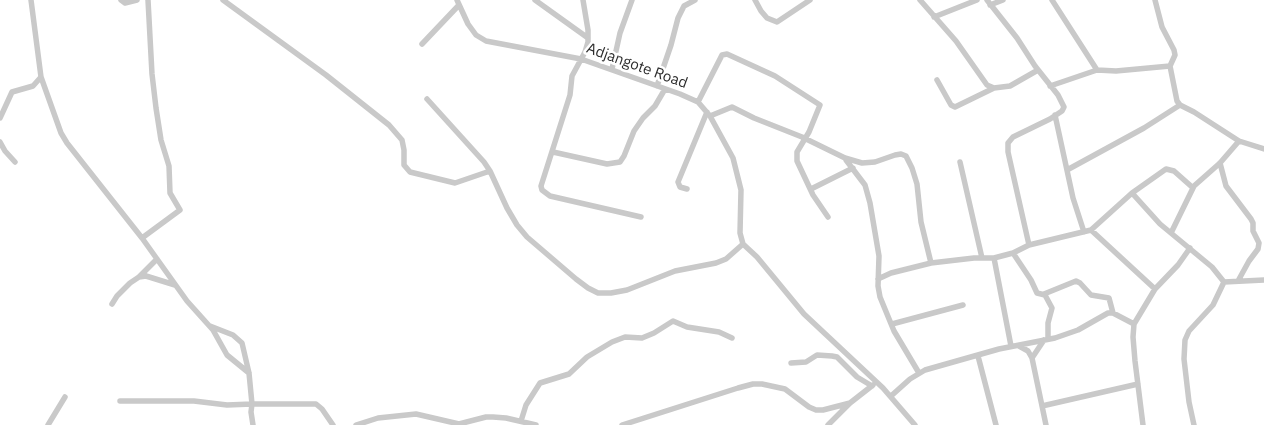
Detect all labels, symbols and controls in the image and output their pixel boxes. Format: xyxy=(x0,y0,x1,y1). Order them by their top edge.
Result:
street label: Adjangote Road xyxy=(584,39,690,93)

